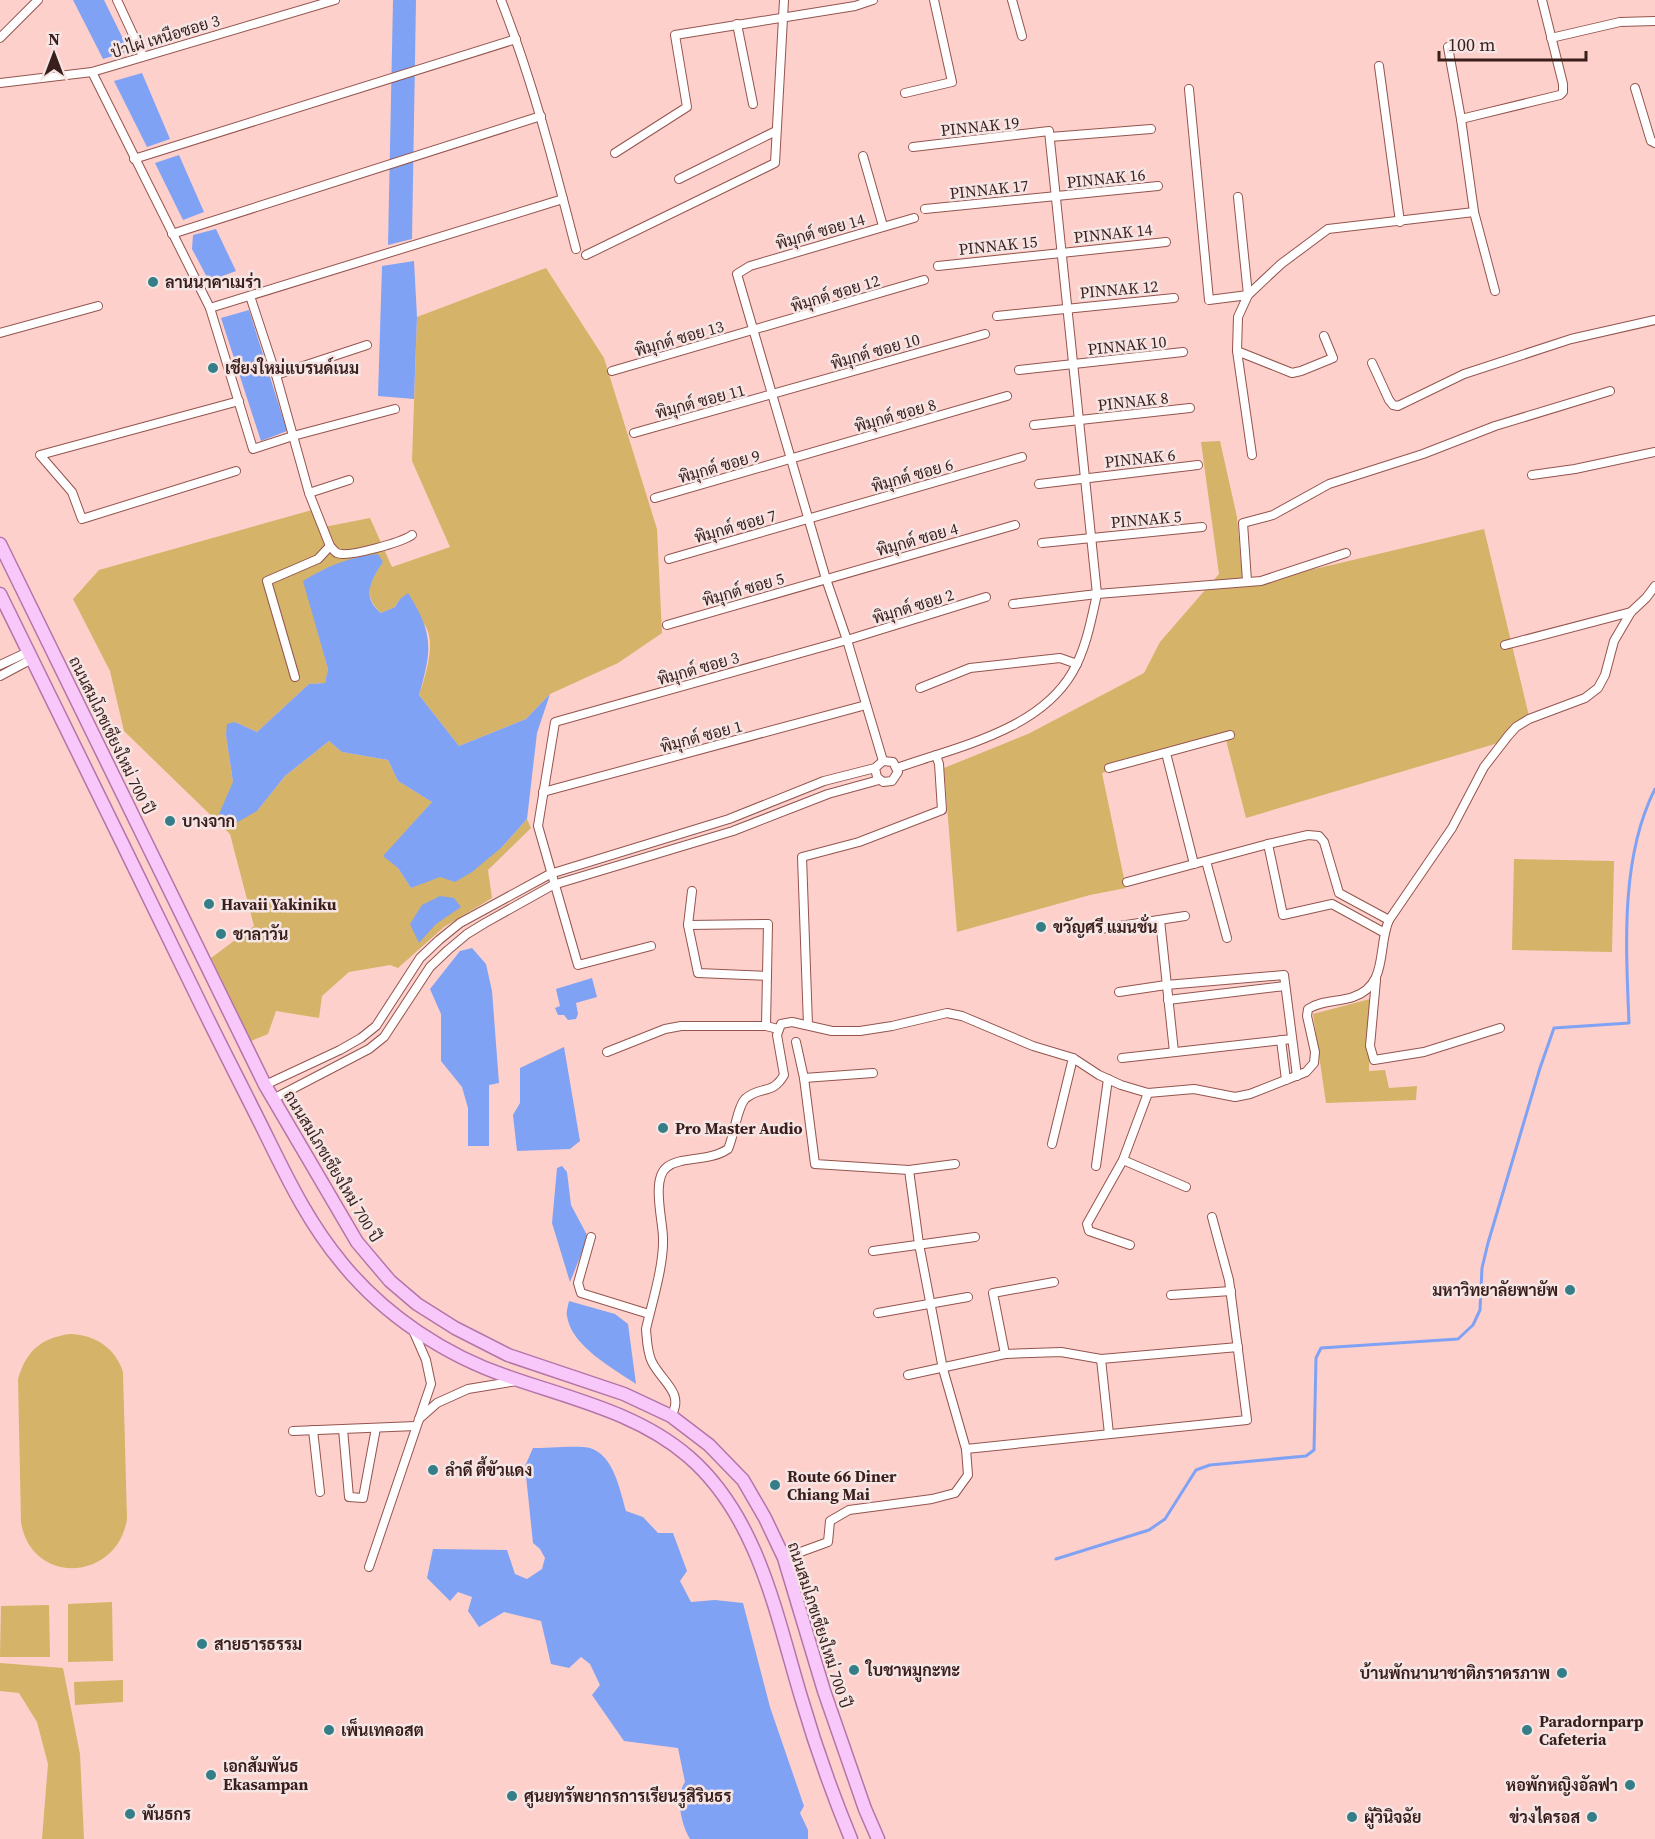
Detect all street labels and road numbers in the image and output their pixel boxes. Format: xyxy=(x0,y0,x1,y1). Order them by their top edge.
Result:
street label: ป่าไผ่ เหนือซอย 3 xyxy=(108,9,222,63)
street label: PINNAK 19 xyxy=(940,111,1020,141)
street label: PINNAK 16 xyxy=(1066,163,1146,193)
street label: PINNAK 17 xyxy=(949,174,1029,204)
street label: พิมุกต์ ซอย 14 xyxy=(772,207,868,255)
street label: PINNAK 14 xyxy=(1073,218,1153,248)
street label: PINNAK 15 xyxy=(958,230,1038,260)
street label: พิมุกต์ ซอย 12 xyxy=(787,268,883,318)
street label: PINNAK 12 xyxy=(1079,275,1159,303)
street label: พิมุกต์ ซอย 13 xyxy=(631,314,727,362)
street label: พิมุกต์ ซอย 10 xyxy=(827,327,923,375)
street label: PINNAK 10 xyxy=(1087,330,1167,360)
street label: พิมุกต์ ซอย 11 xyxy=(652,377,748,425)
street label: PINNAK 8 xyxy=(1097,386,1169,416)
street label: พิมุกต์ ซอย 8 xyxy=(851,392,939,438)
street label: พิมุกต์ ซอย 9 xyxy=(675,443,763,489)
street label: PINNAK 6 xyxy=(1104,443,1176,473)
street label: พิมุกต์ ซอย 6 xyxy=(868,452,956,498)
street label: พิมุกต์ ซอย 7 xyxy=(691,503,779,549)
street label: PINNAK 5 xyxy=(1110,505,1182,533)
street label: พิมุกต์ ซอย 4 xyxy=(873,516,961,562)
street label: พิมุกต์ ซอย 5 xyxy=(699,566,787,612)
street label: พิมุกต์ ซอย 2 xyxy=(869,582,957,630)
street label: พิมุกต์ ซอย 3 xyxy=(654,645,742,691)
street label: ถนนสมโภชเชียงใหม่ 700 ปี xyxy=(64,652,160,818)
street label: พิมุกต์ ซอย 1 xyxy=(657,714,745,758)
street label: ถนนสมโภชเชียงใหม่ 700 ปี xyxy=(279,1086,387,1246)
street label: ถนนสมโภชเชียงใหม่ 700 ปี xyxy=(783,1539,857,1711)

